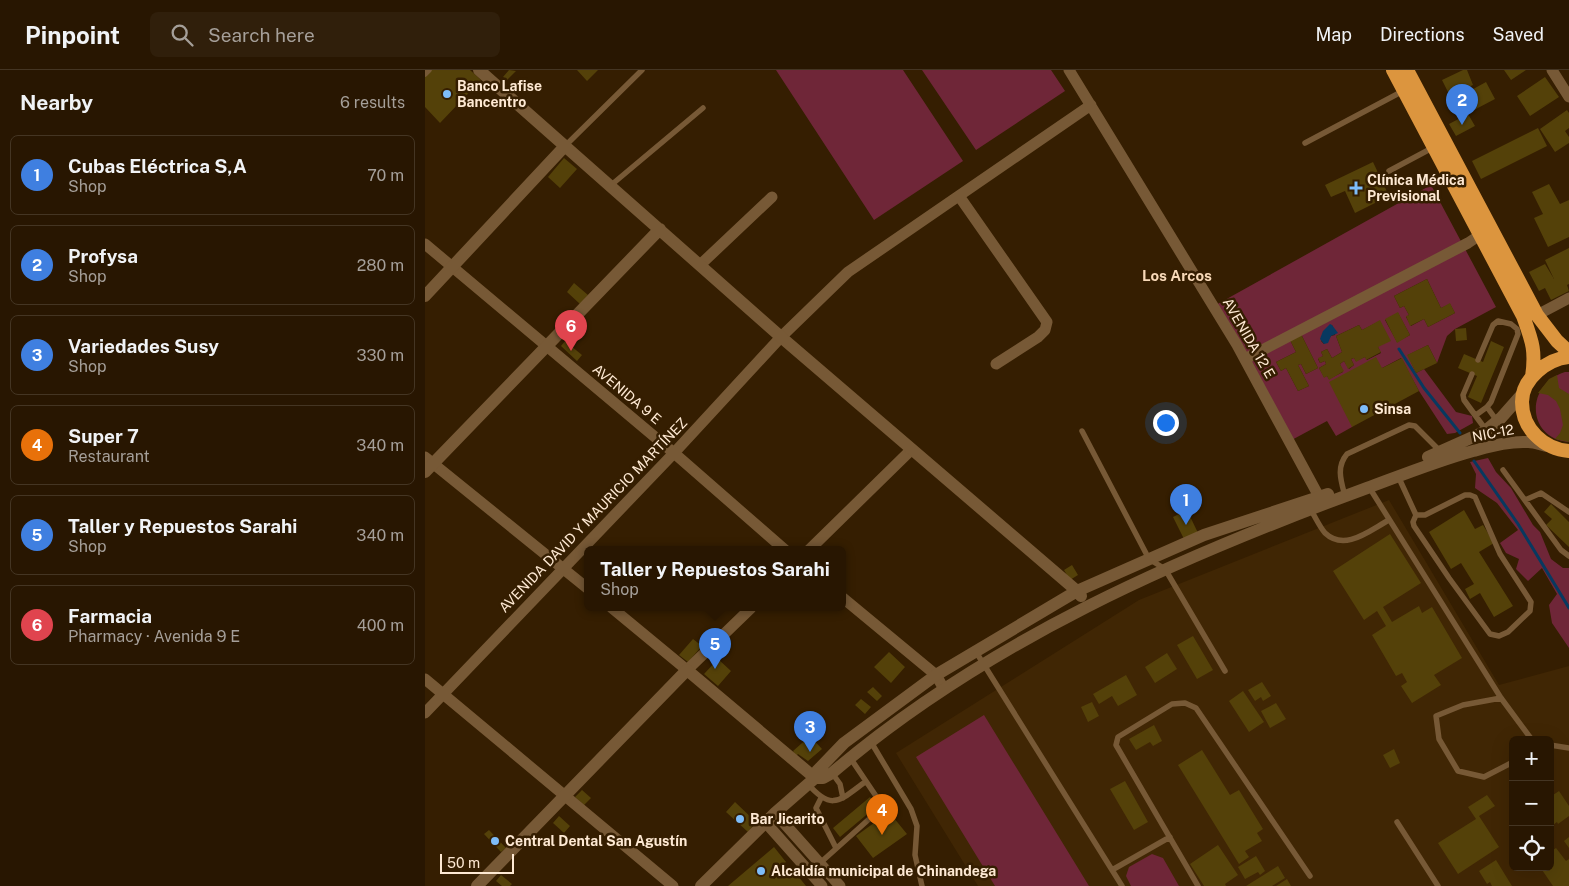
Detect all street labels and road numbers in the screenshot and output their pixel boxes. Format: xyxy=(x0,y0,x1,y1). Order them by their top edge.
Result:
street label: AVENIDA 12 E xyxy=(1220,295,1278,381)
street label: AVENIDA 9 E xyxy=(589,361,665,427)
street label: AVENIDA DAVID Y MAURICIO MARTÍNEZ xyxy=(495,414,691,616)
street label: NIC-12 xyxy=(1471,421,1515,445)

